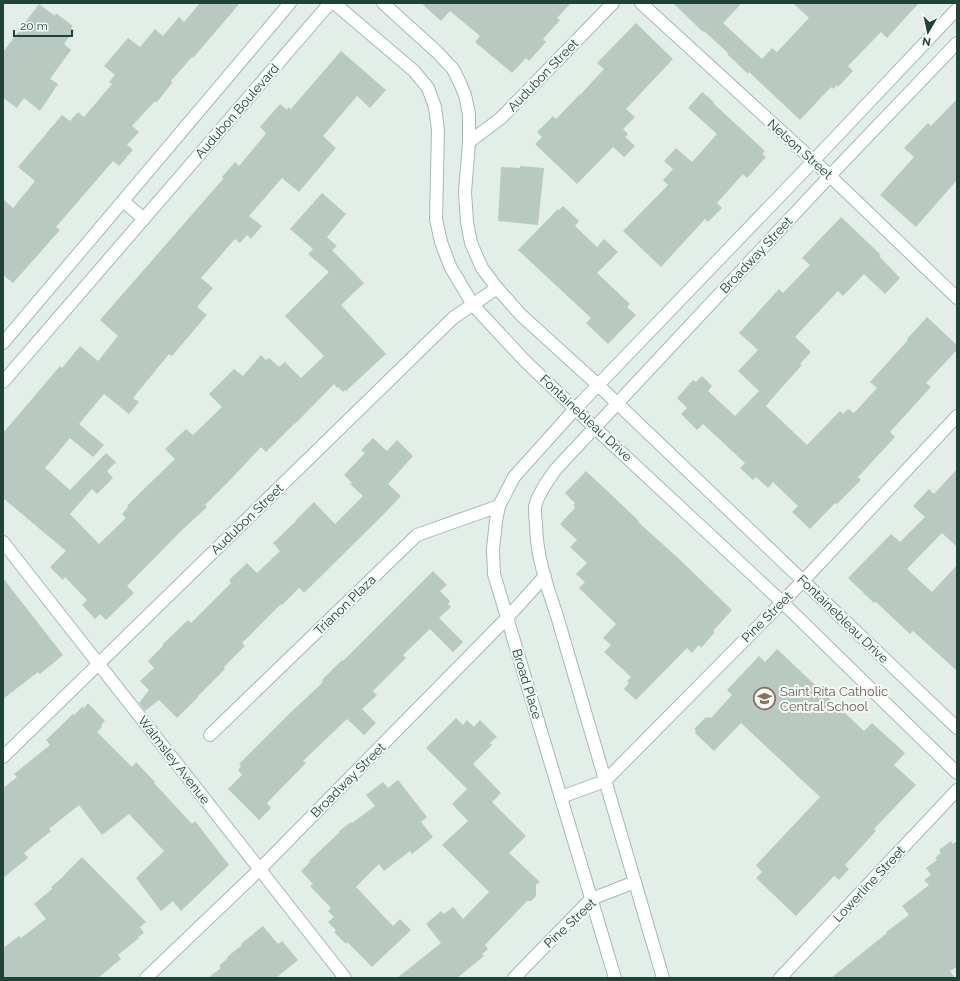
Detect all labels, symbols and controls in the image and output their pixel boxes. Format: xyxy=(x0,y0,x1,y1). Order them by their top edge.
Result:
scale bar xyxy=(14,12,72,38)
north arrow xyxy=(908,12,948,52)
text: 20 m xyxy=(20,19,48,33)
text: N xyxy=(921,34,932,48)
street label: Audubon Street xyxy=(505,35,582,114)
street label: Audubon Boulevard xyxy=(192,61,282,161)
street label: Nelson Street xyxy=(764,116,836,182)
street label: Broadway Street xyxy=(717,213,796,296)
street label: Fontainebleau Drive xyxy=(537,371,635,465)
street label: Audubon Street xyxy=(208,480,287,557)
street label: Trianon Plaza xyxy=(311,572,379,638)
street label: Fontainebleau Drive xyxy=(795,572,892,666)
street label: Pine Street xyxy=(739,588,796,645)
street label: Broad Place xyxy=(509,647,545,721)
place label: Saint Rita Catholic Central School xyxy=(780,684,888,714)
school or university icon: Saint Rita Catholic Central School xyxy=(751,685,777,711)
street label: Walmsley Avenue xyxy=(135,713,213,807)
street label: Broadway Street xyxy=(308,739,389,820)
street label: Lowerline Street xyxy=(830,842,908,925)
street label: Pine Street xyxy=(541,895,600,951)

